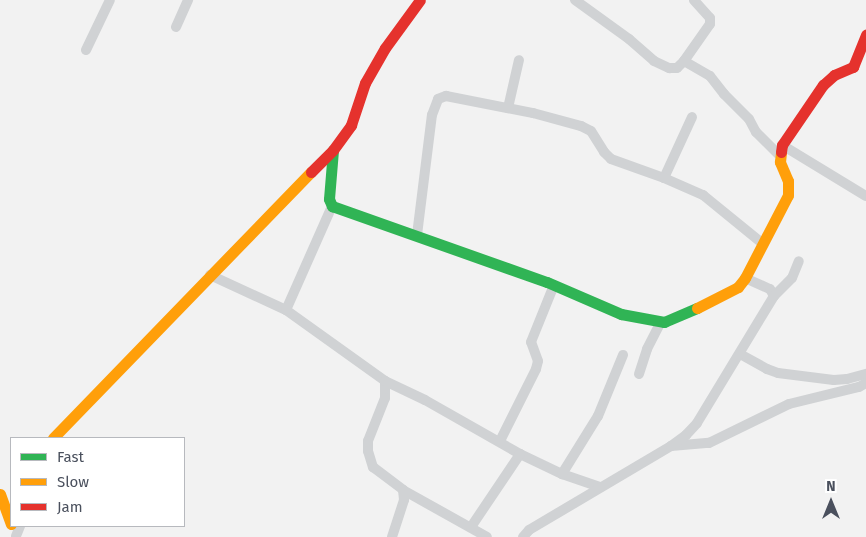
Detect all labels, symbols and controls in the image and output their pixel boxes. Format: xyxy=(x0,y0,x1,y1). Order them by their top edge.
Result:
legend xyxy=(10,437,185,527)
text: Fast xyxy=(57,448,84,466)
text: Slow xyxy=(57,473,89,491)
north arrow xyxy=(806,477,856,527)
text: N xyxy=(826,478,836,495)
text: Jam xyxy=(57,498,83,516)

